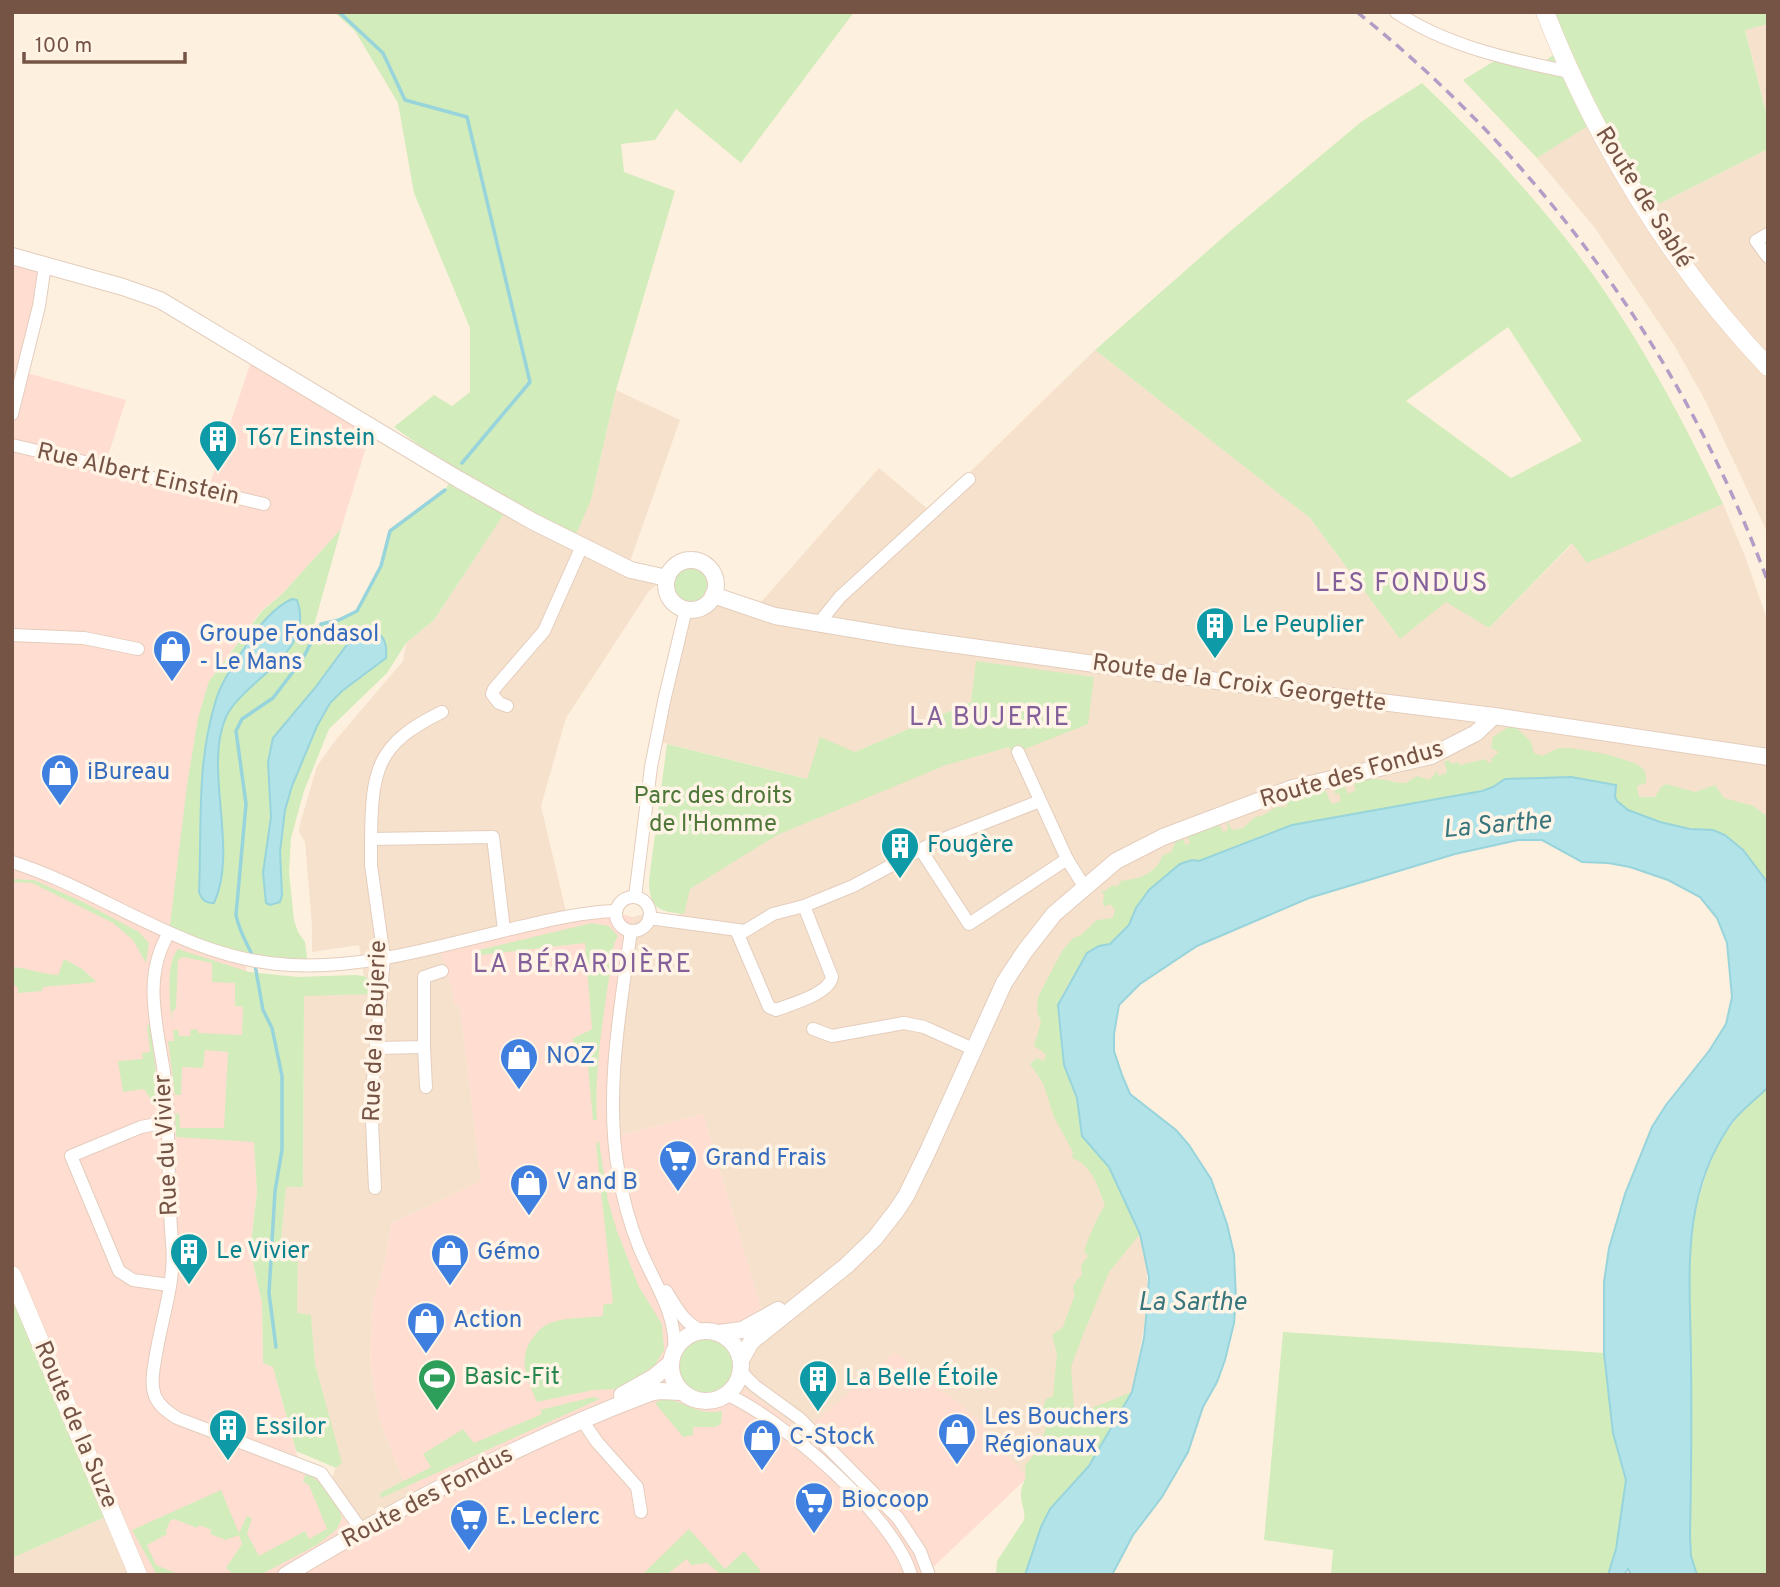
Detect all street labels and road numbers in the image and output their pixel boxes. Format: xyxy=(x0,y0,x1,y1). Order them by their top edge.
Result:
street label: Route de Sablé xyxy=(1588,122,1698,274)
street label: Rue Albert Einstein xyxy=(34,437,242,513)
street label: Route de la Croix Georgette xyxy=(1090,649,1388,719)
street label: Route des Fondus xyxy=(1257,734,1447,816)
street label: Rue de la Bujerie xyxy=(358,940,394,1122)
street label: Rue du Vivier xyxy=(148,1073,186,1217)
street label: Route de la Suze xyxy=(26,1337,124,1513)
street label: Route des Fondus xyxy=(337,1440,519,1556)

